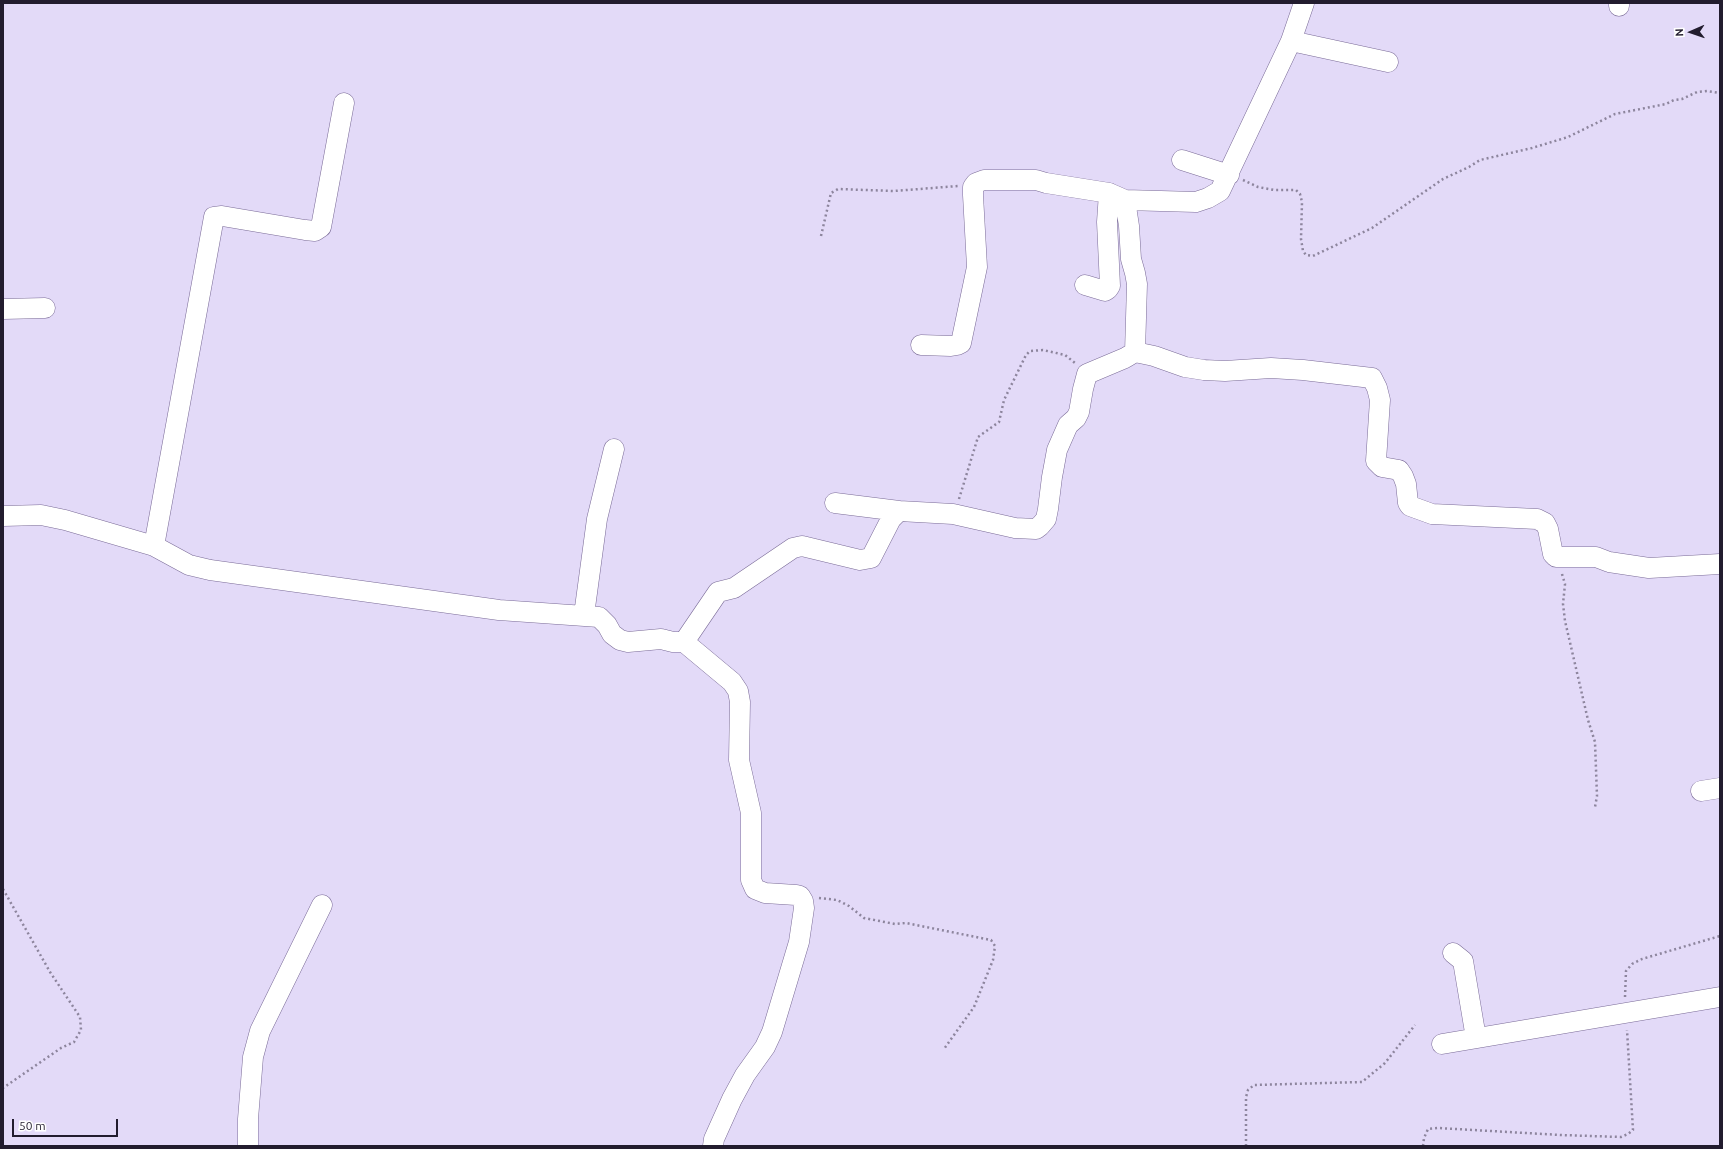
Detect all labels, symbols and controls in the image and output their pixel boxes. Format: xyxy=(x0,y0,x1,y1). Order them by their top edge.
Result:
north arrow xyxy=(1671,12,1711,52)
text: N xyxy=(1673,28,1685,37)
scale bar xyxy=(14,1111,120,1137)
text: 50 m xyxy=(19,1119,46,1132)

